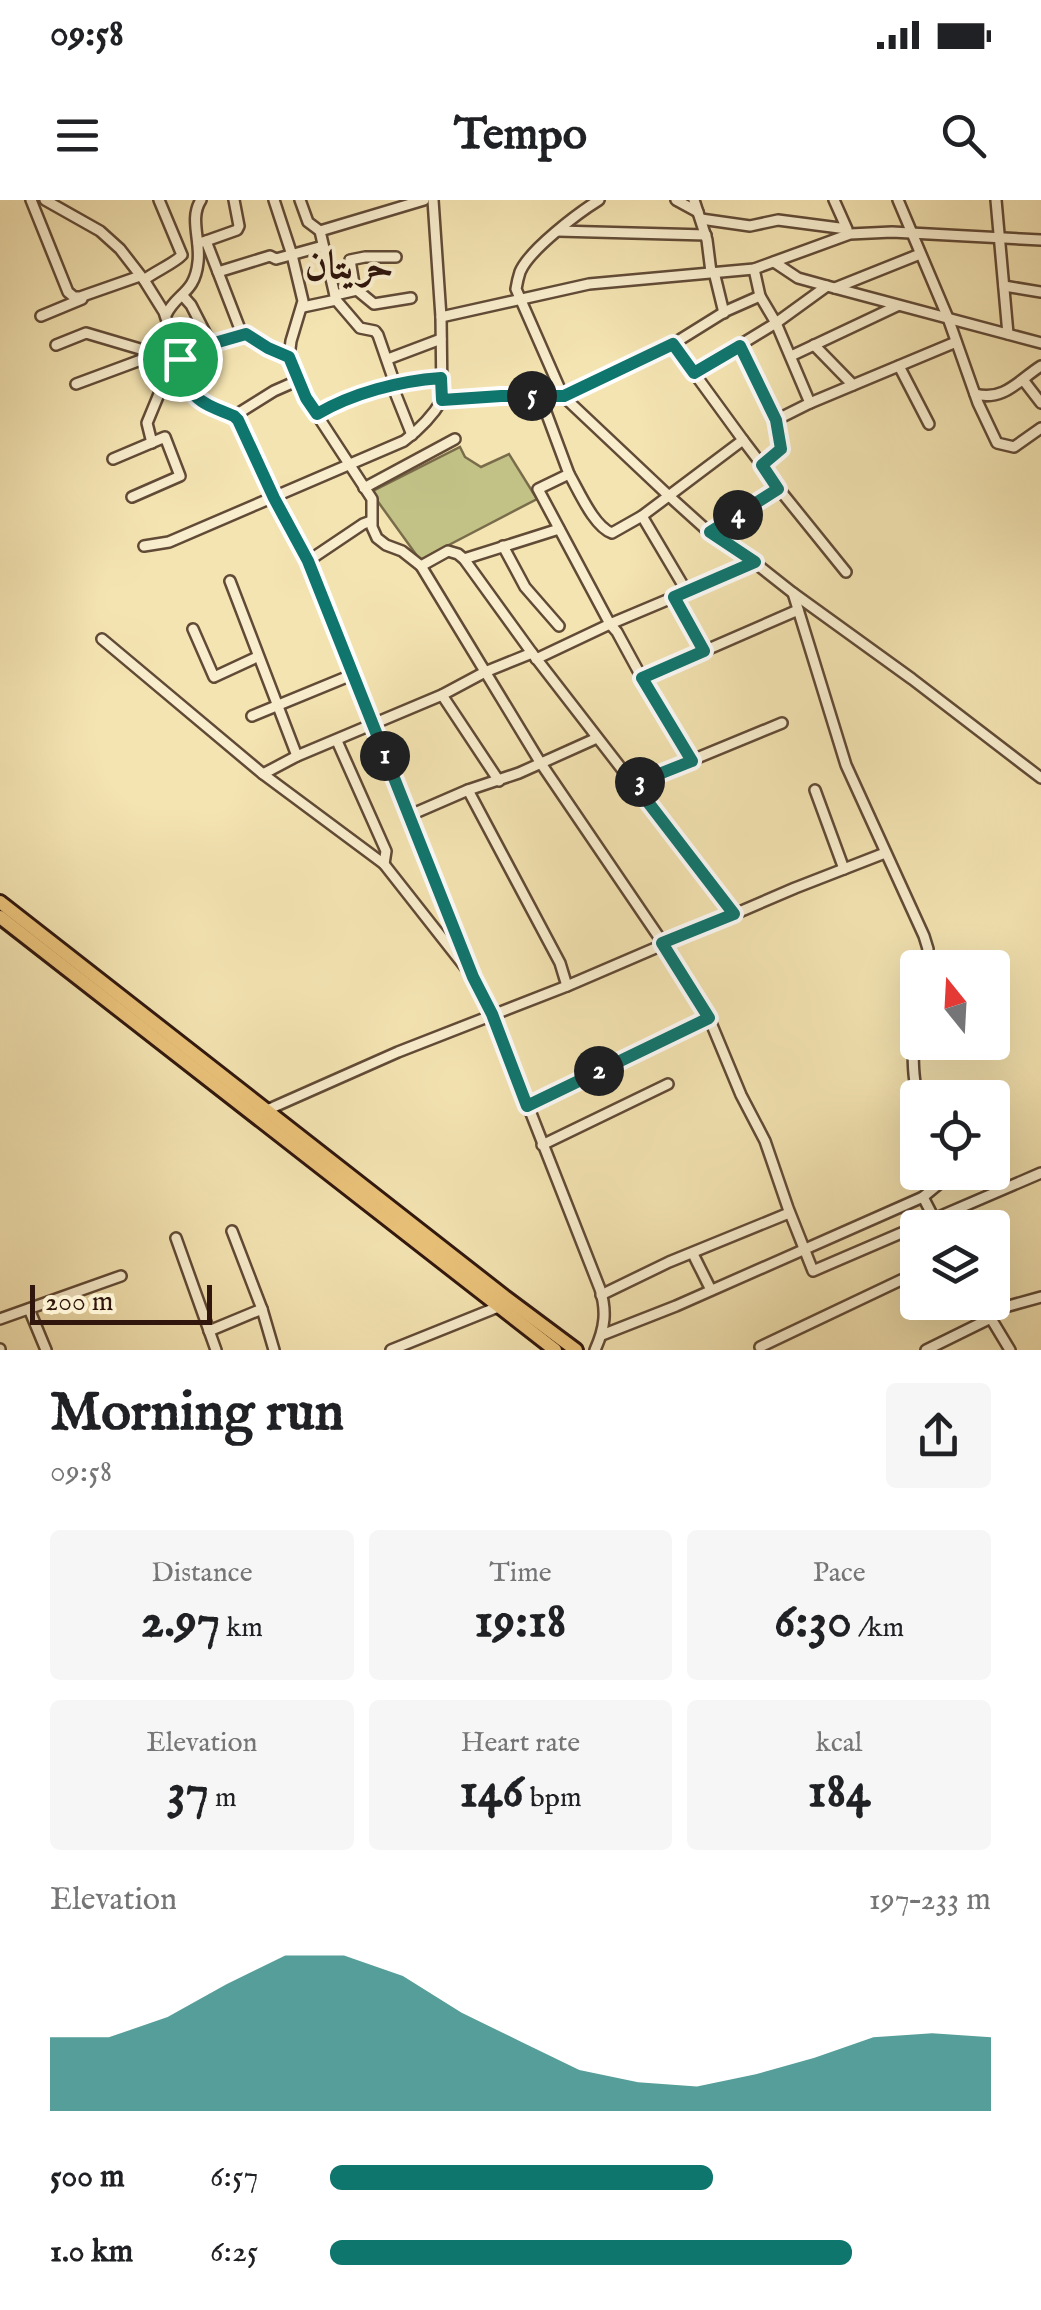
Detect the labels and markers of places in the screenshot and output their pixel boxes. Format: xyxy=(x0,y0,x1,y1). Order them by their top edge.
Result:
pin xyxy=(138,317,223,402)
pin: 5 xyxy=(507,371,557,421)
pin: 4 xyxy=(713,490,763,540)
pin: 1 xyxy=(360,731,410,781)
pin: 3 xyxy=(615,757,665,807)
pin: 2 xyxy=(574,1046,624,1096)

